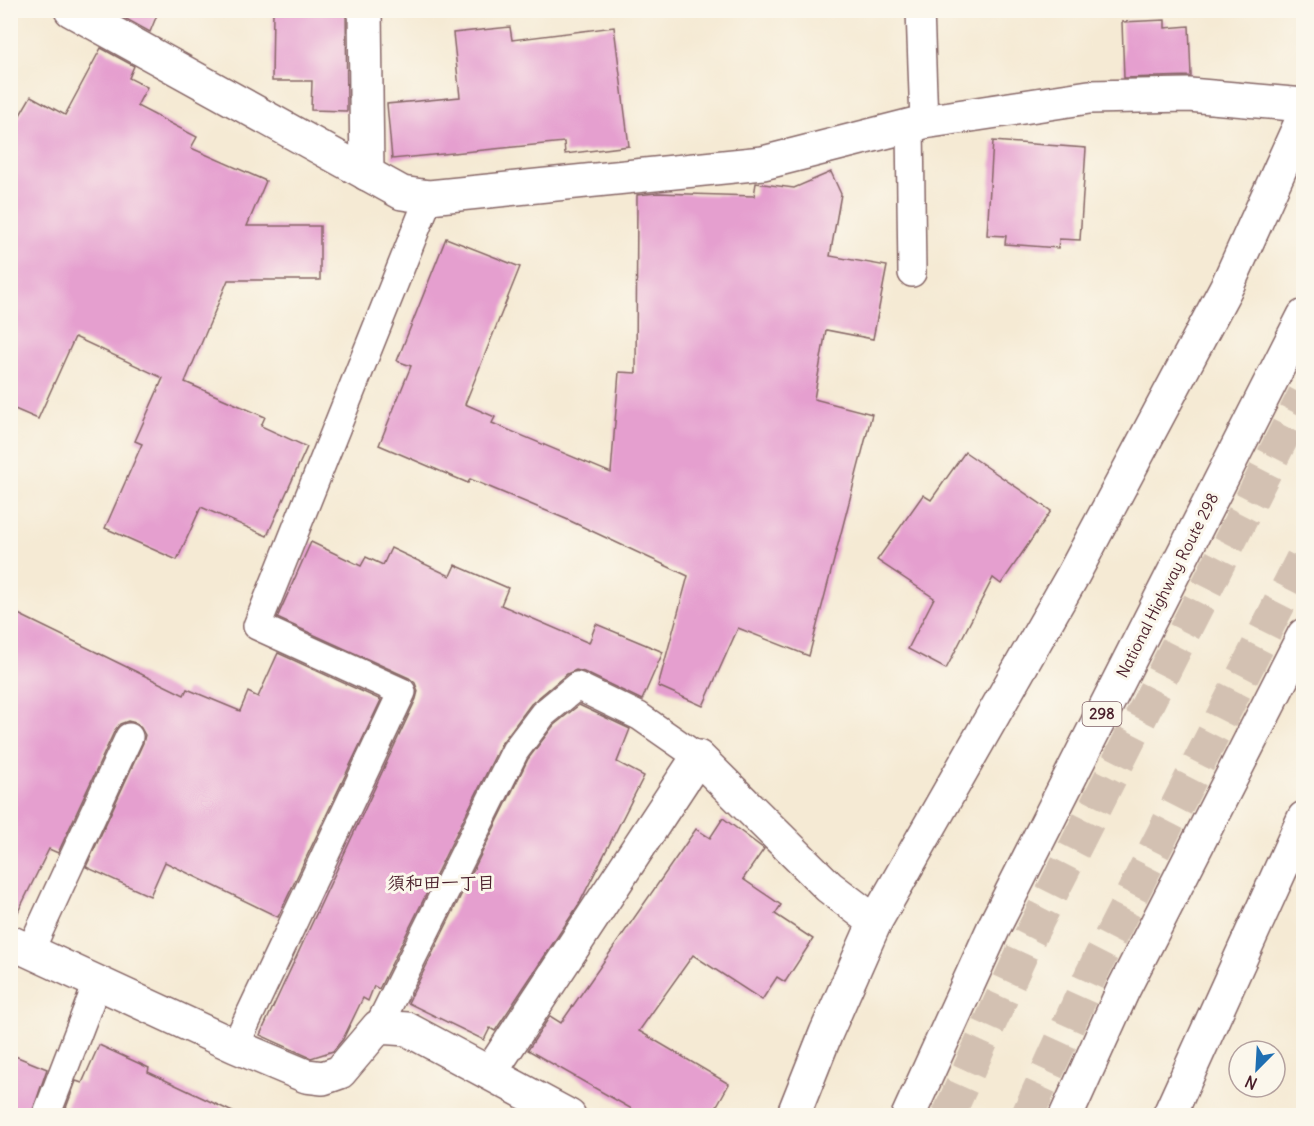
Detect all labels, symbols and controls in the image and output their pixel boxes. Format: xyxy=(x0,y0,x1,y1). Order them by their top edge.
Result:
street label: National Highway Route 298 xyxy=(1112,489,1222,681)
road number: 298 xyxy=(1082,702,1122,726)
district label: 須和田一丁目 xyxy=(387,871,495,894)
north arrow xyxy=(1227,1039,1287,1099)
text: N xyxy=(1242,1071,1260,1094)

